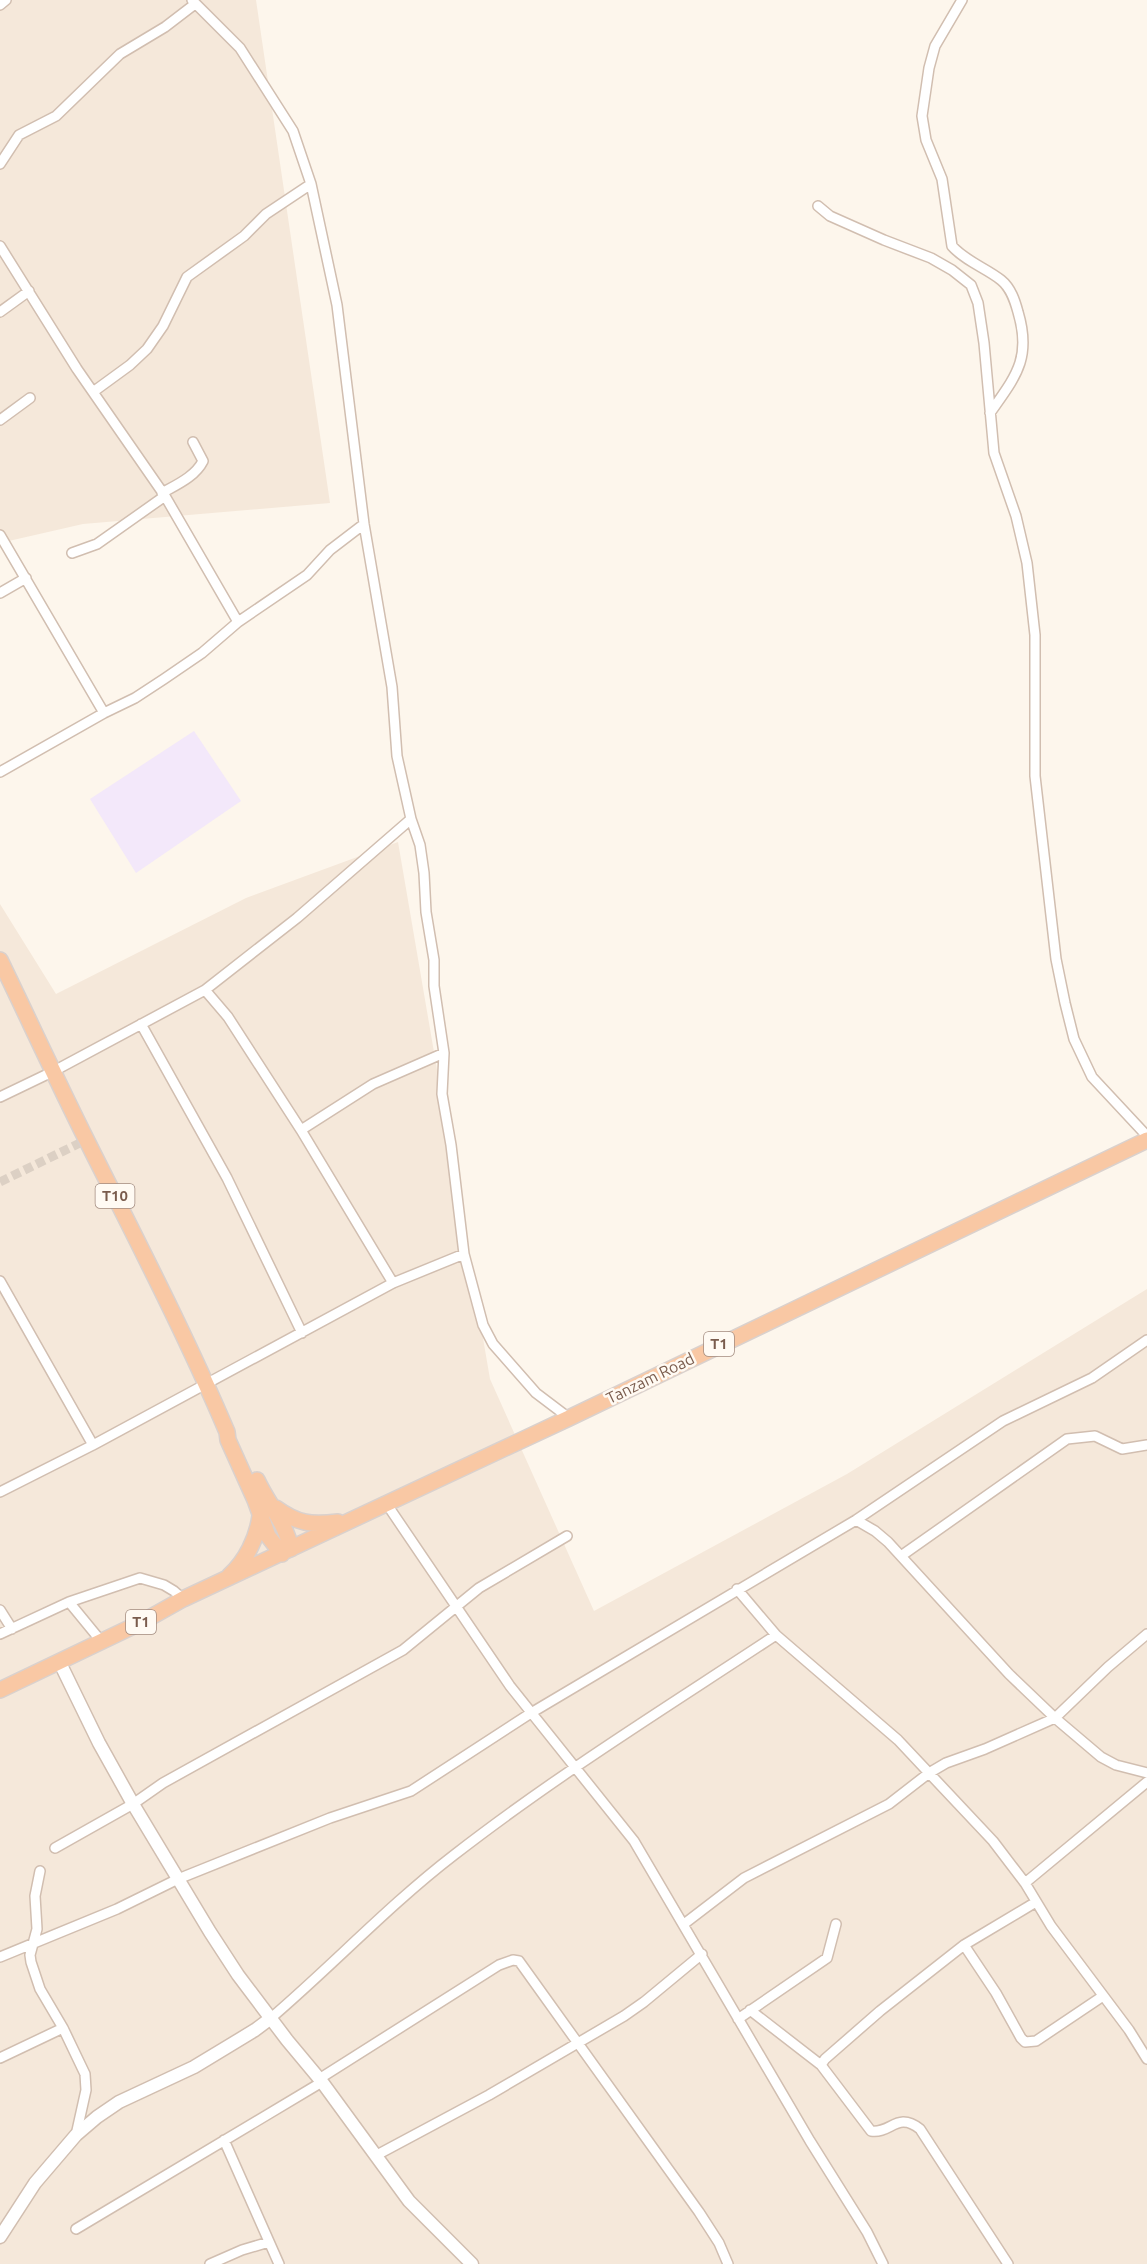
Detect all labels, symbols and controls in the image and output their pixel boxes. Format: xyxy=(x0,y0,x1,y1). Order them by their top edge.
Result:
road number: T10 xyxy=(96,1184,134,1208)
road number: T1 xyxy=(704,1332,734,1356)
street label: Tanzam Road xyxy=(603,1349,697,1407)
road number: T1 xyxy=(126,1610,156,1634)

